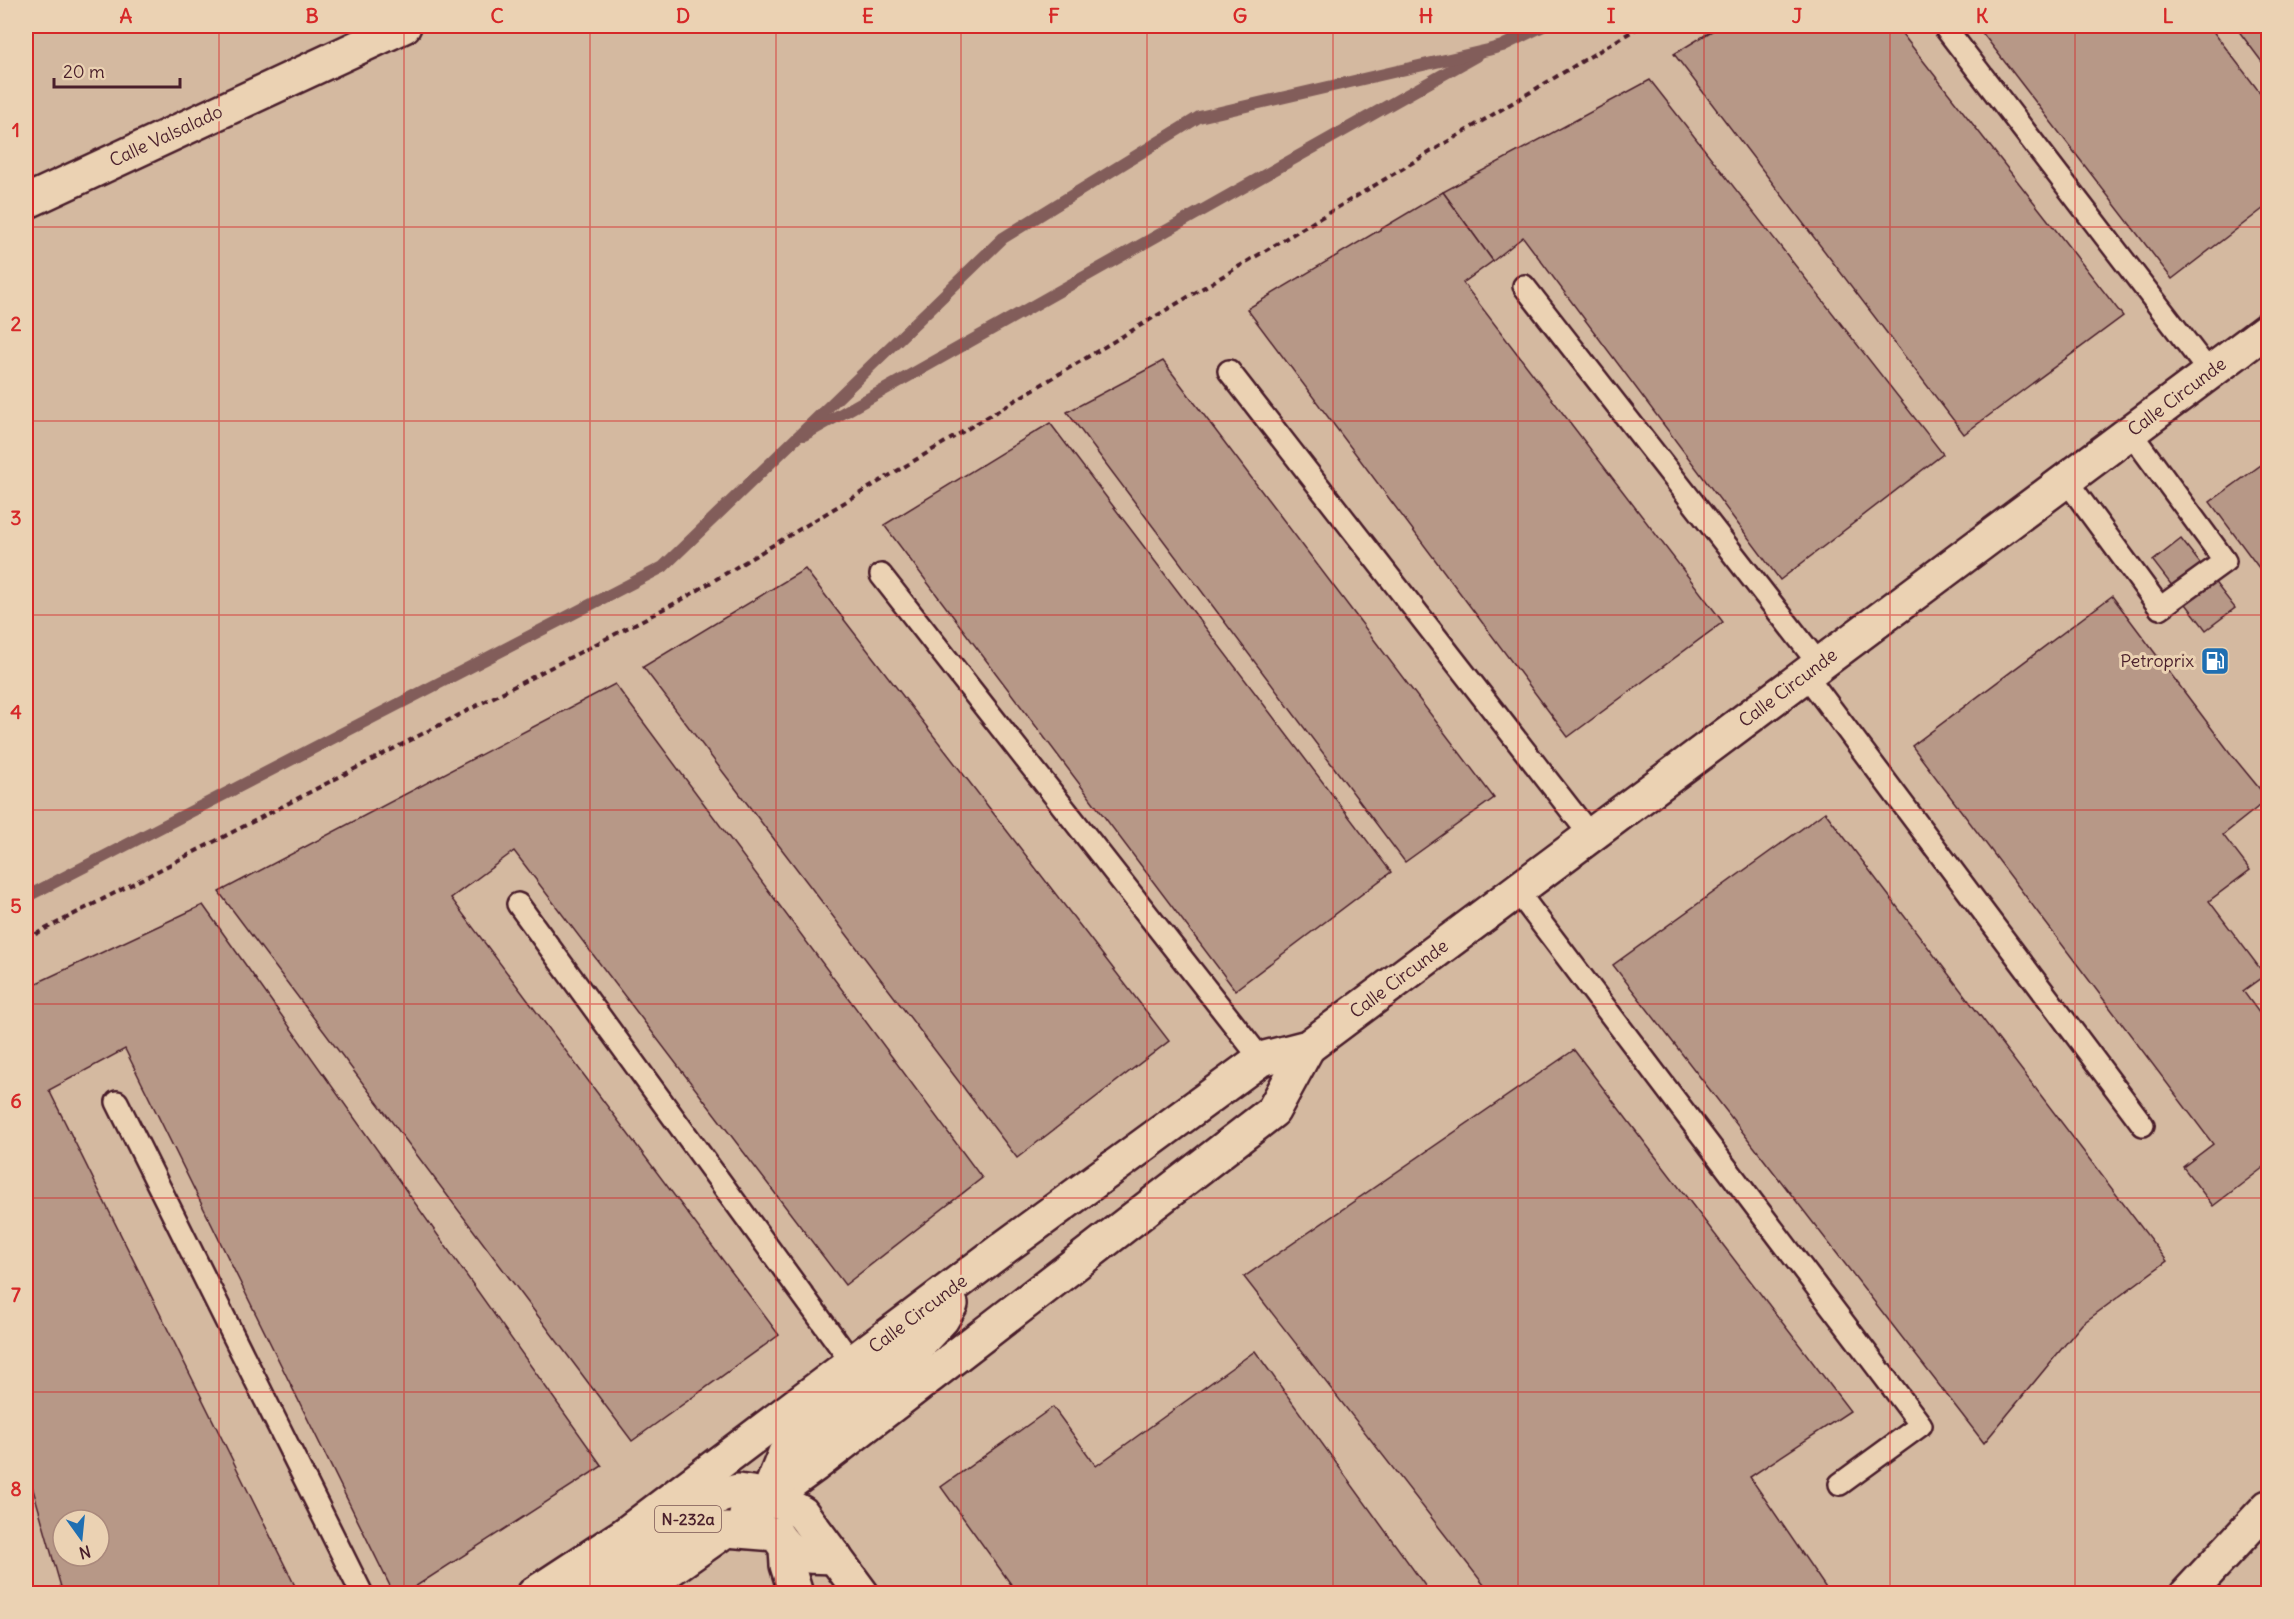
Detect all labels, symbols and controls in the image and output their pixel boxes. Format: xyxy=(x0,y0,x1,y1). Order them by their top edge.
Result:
text: A xyxy=(120,3,133,28)
text: B xyxy=(305,3,319,28)
text: C xyxy=(490,3,504,28)
text: D xyxy=(676,3,690,28)
text: E xyxy=(862,3,874,28)
text: F xyxy=(1048,3,1060,28)
text: G xyxy=(1233,3,1247,28)
text: H xyxy=(1419,3,1433,28)
text: I xyxy=(1607,3,1616,28)
text: J xyxy=(1792,3,1803,28)
text: K xyxy=(1976,3,1989,28)
text: L xyxy=(2163,3,2174,28)
scale bar xyxy=(54,51,180,89)
text: 20 m xyxy=(63,60,105,83)
street label: Calle Valsalado xyxy=(106,99,226,172)
text: 1 xyxy=(12,117,20,142)
text: 2 xyxy=(11,311,22,336)
street label: Calle Circunde xyxy=(2123,352,2230,441)
text: 3 xyxy=(10,505,22,530)
street label: Calle Circunde xyxy=(1734,643,1841,732)
fuel station icon: Petroprix xyxy=(2199,645,2231,677)
place label: Petroprix xyxy=(2120,649,2194,672)
text: 4 xyxy=(10,699,22,724)
text: 5 xyxy=(10,893,22,918)
street label: Calle Circunde xyxy=(1345,934,1452,1023)
text: 6 xyxy=(10,1088,22,1113)
street label: Calle Circunde xyxy=(864,1269,971,1358)
text: 7 xyxy=(11,1282,21,1307)
text: 8 xyxy=(10,1476,22,1501)
road number: N-232a xyxy=(655,1506,721,1532)
north arrow xyxy=(51,1508,111,1568)
text: N xyxy=(77,1541,93,1564)

